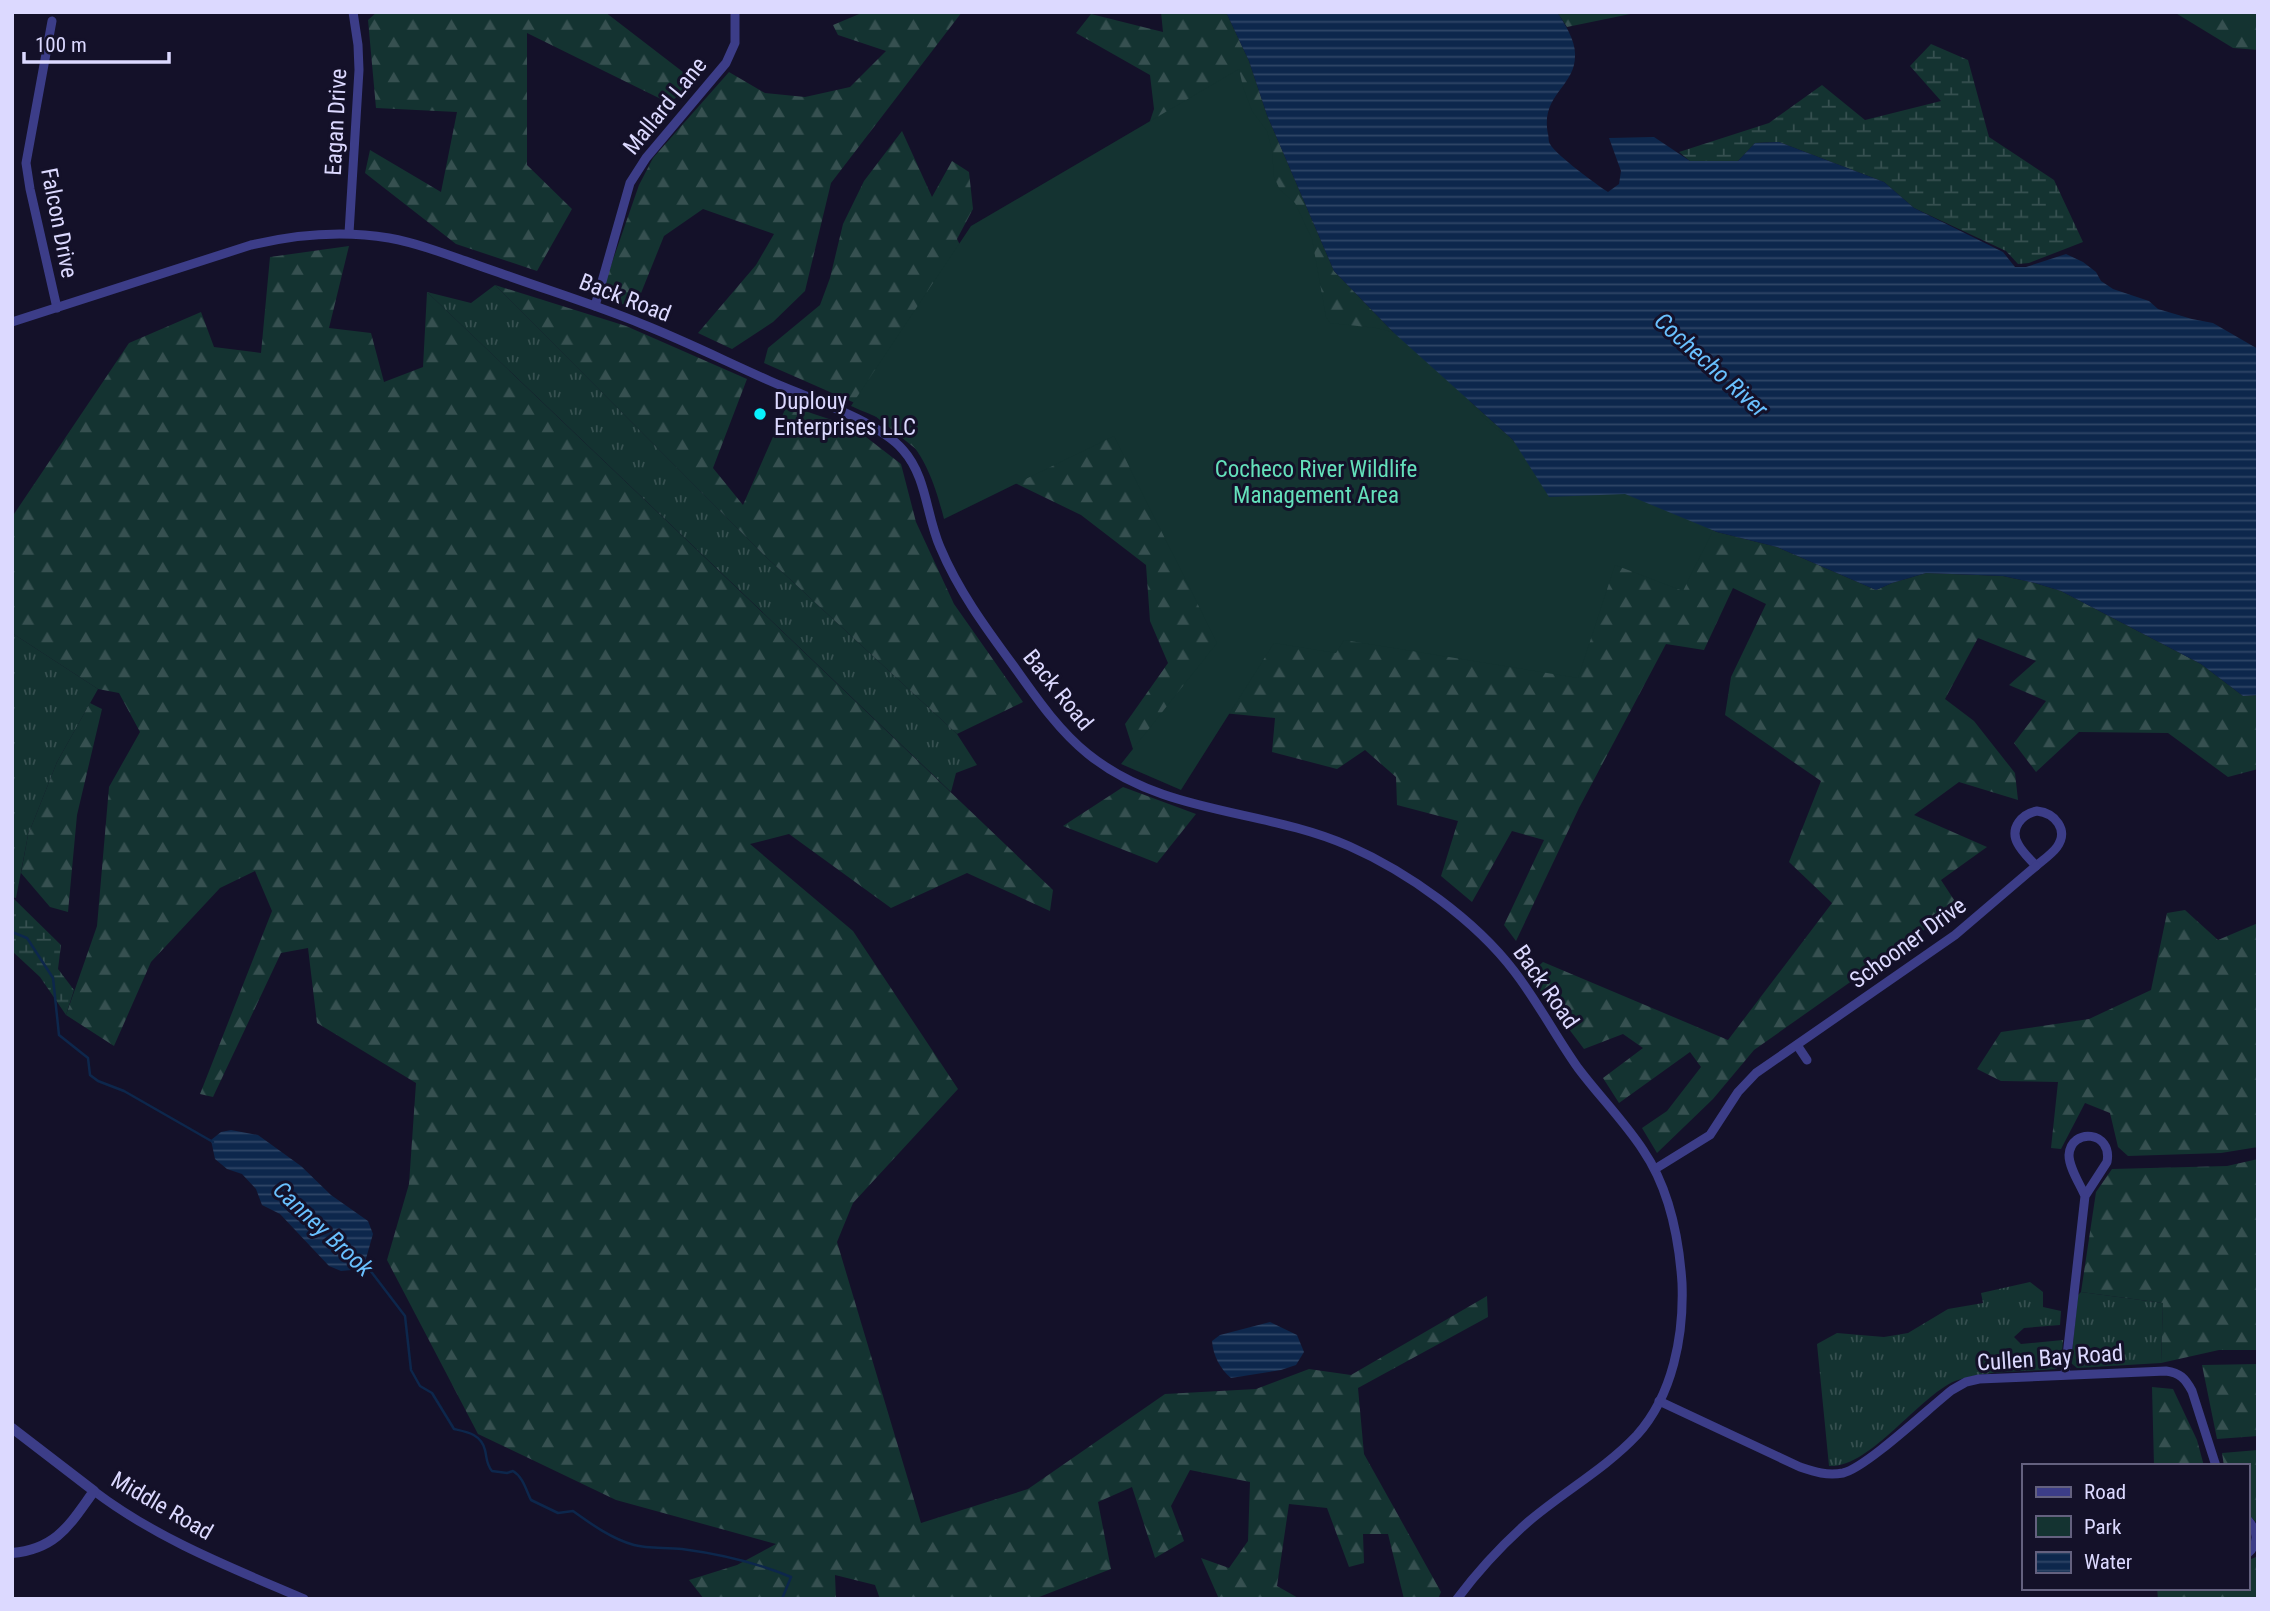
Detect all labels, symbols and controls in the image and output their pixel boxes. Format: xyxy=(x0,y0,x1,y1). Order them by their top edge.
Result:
scale bar xyxy=(24,21,170,65)
text: 100 m xyxy=(35,33,87,57)
street label: Mallard Lane xyxy=(618,52,712,160)
street label: Eagan Drive xyxy=(320,68,352,176)
street label: Falcon Drive xyxy=(35,166,83,280)
street label: Back Road xyxy=(575,268,675,328)
water label: Cochecho River xyxy=(1649,307,1774,424)
place label: Duplouy Enterprises LLC xyxy=(774,388,916,441)
marker: Duplouy Enterprises LLC xyxy=(752,406,768,422)
park label: Cocheco River Wildlife Management Area xyxy=(1215,456,1417,509)
street label: Back Road xyxy=(1017,644,1099,736)
street label: Schooner Drive xyxy=(1845,892,1971,994)
street label: Back Road xyxy=(1507,940,1585,1034)
water label: Canney Brook xyxy=(267,1176,379,1283)
street label: Cullen Bay Road xyxy=(1976,1339,2124,1377)
legend xyxy=(2022,1464,2249,1590)
street label: Middle Road xyxy=(106,1466,218,1546)
text: Road xyxy=(2084,1480,2126,1504)
text: Park xyxy=(2084,1515,2122,1539)
text: Water xyxy=(2084,1550,2132,1574)

